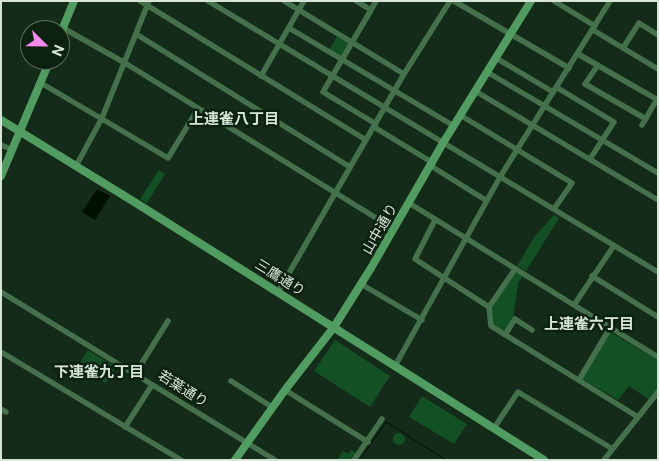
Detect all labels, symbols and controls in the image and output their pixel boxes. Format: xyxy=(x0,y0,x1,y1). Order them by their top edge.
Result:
north arrow xyxy=(20,20,70,70)
text: N xyxy=(48,42,67,59)
district label: 上連雀八丁目 xyxy=(189,110,279,128)
street label: 山中通り xyxy=(359,201,401,257)
street label: 三鷹通り xyxy=(252,256,308,300)
district label: 上連雀六丁目 xyxy=(544,315,634,333)
district label: 下連雀九丁目 xyxy=(54,363,144,381)
street label: 若葉通り xyxy=(155,367,211,411)

